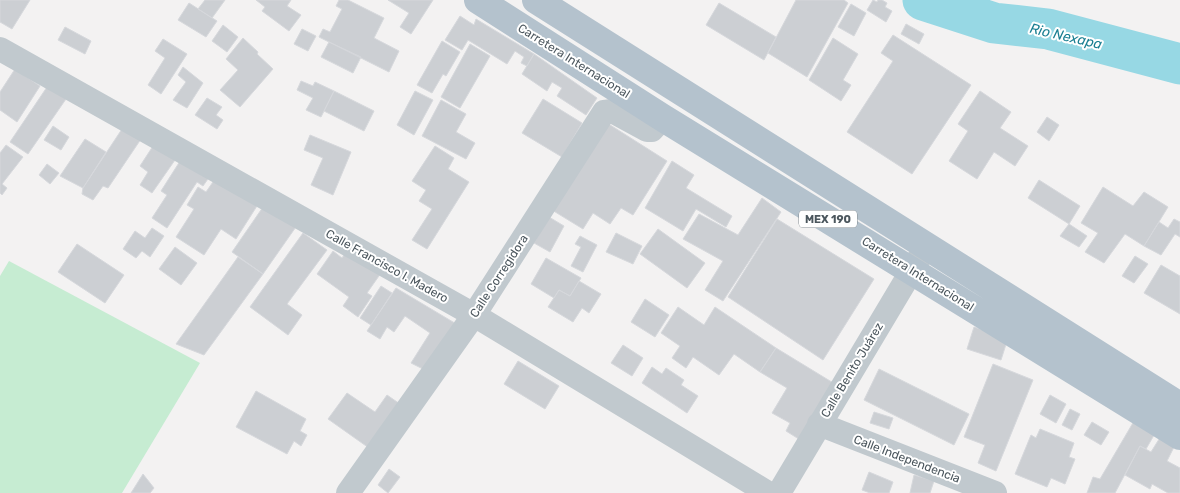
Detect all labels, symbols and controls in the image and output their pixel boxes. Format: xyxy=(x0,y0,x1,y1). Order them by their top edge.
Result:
water label: Rio Nexapa xyxy=(1028,20,1104,53)
street label: Carretera Internacional xyxy=(515,21,633,101)
road number: MEX 190 xyxy=(799,210,857,228)
street label: Calle Francisco I. Madero xyxy=(323,226,451,306)
street label: Calle Corregidora xyxy=(467,232,531,320)
street label: Carretera Internacional xyxy=(859,234,977,314)
street label: Calle Benito Juárez xyxy=(818,320,886,420)
street label: Calle Independencia xyxy=(852,432,962,486)

